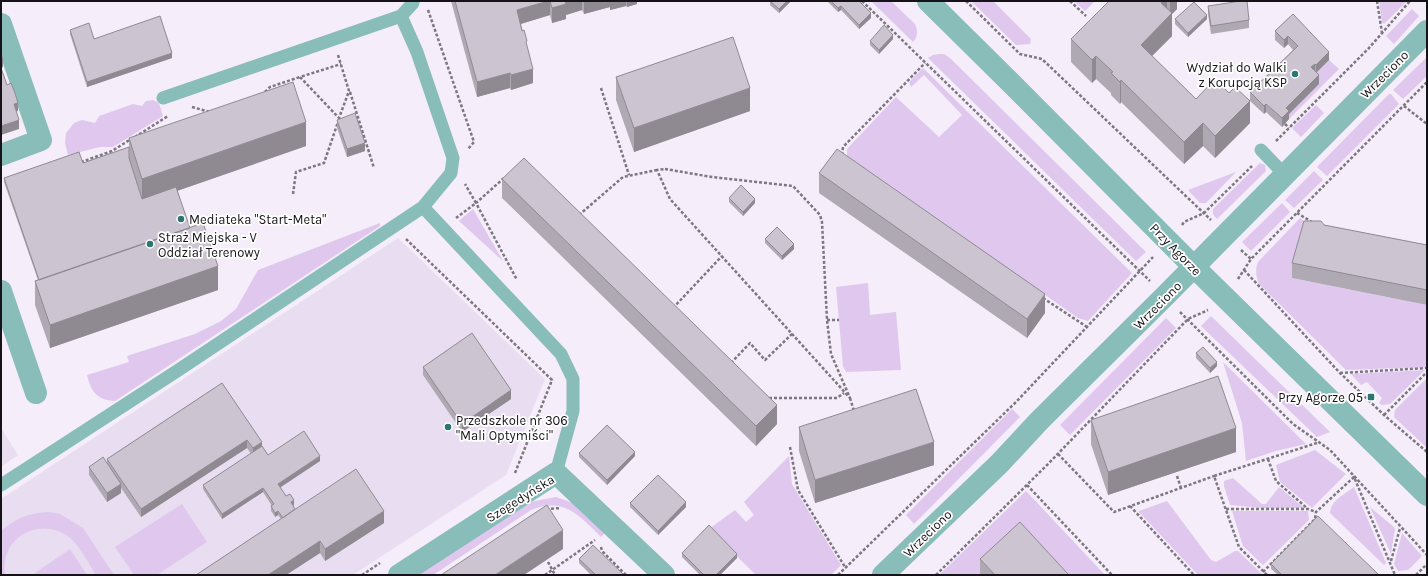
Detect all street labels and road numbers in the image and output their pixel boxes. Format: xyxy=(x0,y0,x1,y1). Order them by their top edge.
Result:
street label: Wrzeciono xyxy=(1357,47,1411,101)
street label: Przy Agorze xyxy=(1147,220,1204,279)
street label: Wrzeciono xyxy=(1130,278,1184,332)
street label: Szegedyńska xyxy=(483,471,557,525)
street label: Wrzeciono xyxy=(900,507,955,560)

